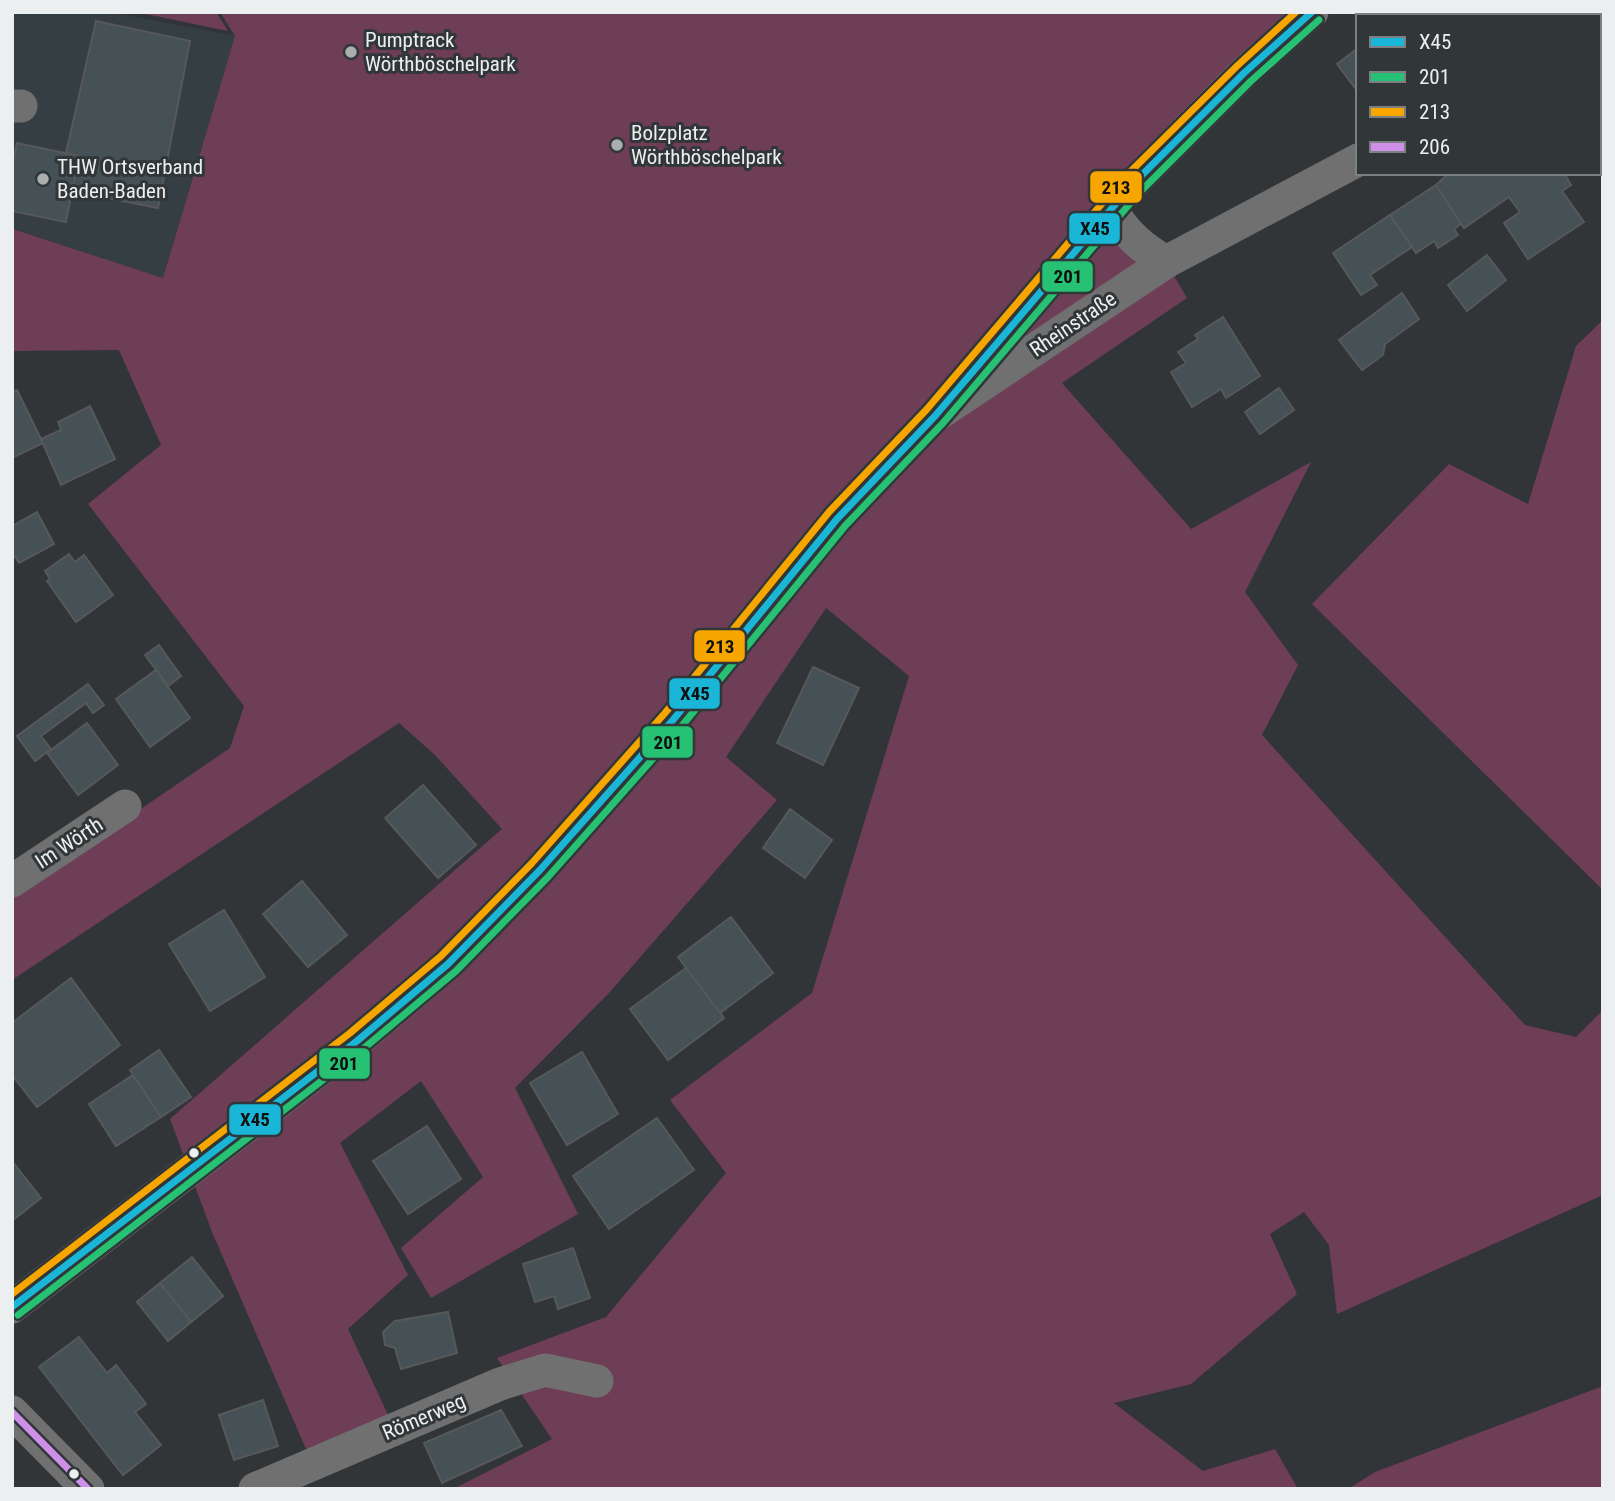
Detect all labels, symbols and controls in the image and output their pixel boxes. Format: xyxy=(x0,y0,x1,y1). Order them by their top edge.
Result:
legend xyxy=(1356,14,1601,175)
place label: Pumptrack Wörthböschelpark xyxy=(365,28,516,76)
text: X45 xyxy=(1419,30,1451,54)
marker: Pumptrack Wörthböschelpark xyxy=(343,44,359,60)
text: 201 xyxy=(1419,65,1450,89)
text: 213 xyxy=(1419,100,1450,124)
place label: Bolzplatz Wörthböschelpark xyxy=(631,121,782,169)
text: 206 xyxy=(1419,135,1450,159)
marker: Bolzplatz Wörthböschelpark xyxy=(609,137,625,153)
place label: THW Ortsverband Baden-Baden xyxy=(57,155,203,203)
line badge: 213 xyxy=(1089,170,1143,204)
marker: THW Ortsverband Baden-Baden xyxy=(35,171,51,187)
text: 213 xyxy=(1102,176,1130,199)
line badge: X45 xyxy=(1068,212,1121,245)
text: X45 xyxy=(1080,217,1110,240)
line badge: 201 xyxy=(1041,260,1094,293)
text: 201 xyxy=(1054,265,1082,288)
street label: Rheinstraße xyxy=(1025,286,1121,362)
line badge: 213 xyxy=(693,629,746,663)
text: 213 xyxy=(706,635,734,658)
line badge: X45 xyxy=(668,677,721,710)
text: X45 xyxy=(680,682,710,705)
line badge: 201 xyxy=(641,725,694,759)
text: 201 xyxy=(654,731,682,754)
street label: Im Wörth xyxy=(31,812,107,874)
line badge: 201 xyxy=(318,1047,371,1080)
text: 201 xyxy=(330,1052,358,1075)
line badge: X45 xyxy=(228,1103,282,1136)
text: X45 xyxy=(240,1108,270,1131)
unlabelled marker xyxy=(187,1146,201,1160)
street label: Römerweg xyxy=(379,1389,469,1445)
unlabelled marker xyxy=(67,1467,81,1481)

